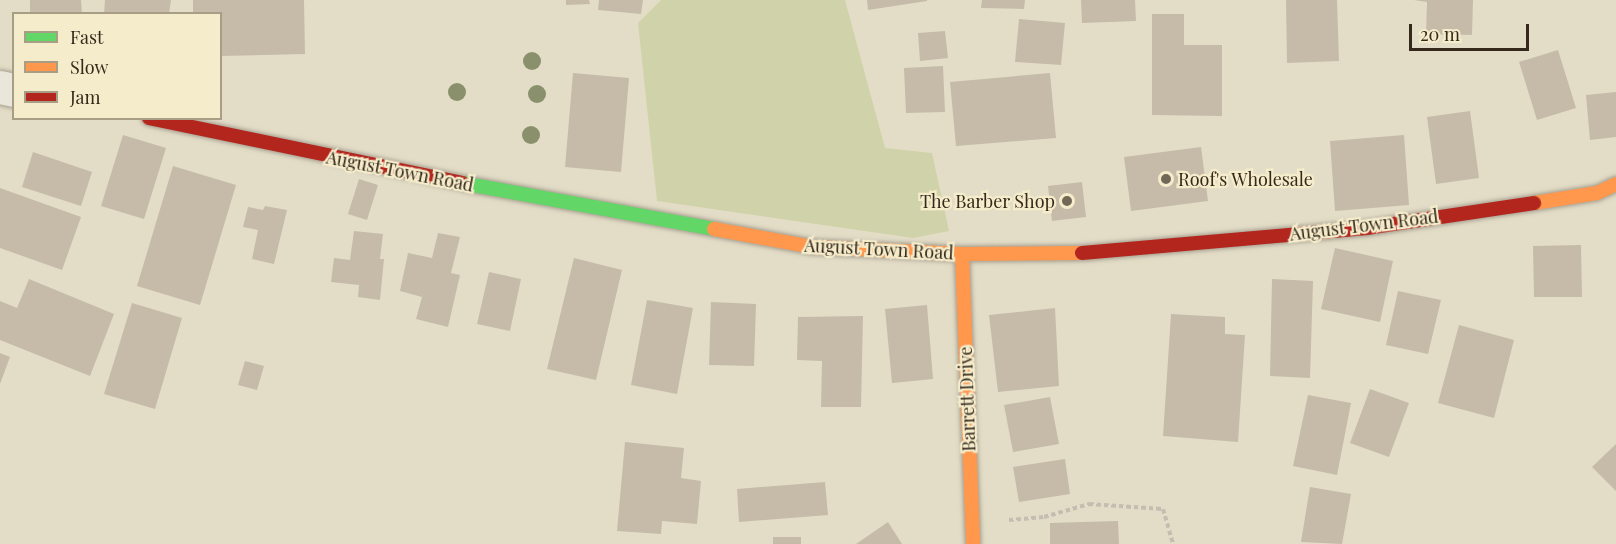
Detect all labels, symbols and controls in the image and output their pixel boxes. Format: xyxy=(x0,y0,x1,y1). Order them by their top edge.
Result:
legend xyxy=(12,12,222,120)
scale bar xyxy=(1412,12,1532,50)
text: 20 m xyxy=(1420,22,1460,46)
text: Fast xyxy=(70,25,103,49)
text: Slow xyxy=(70,55,108,79)
text: Jam xyxy=(70,85,100,109)
street label: August Town Road xyxy=(324,146,476,196)
place label: Roof's Wholesale xyxy=(1178,168,1313,190)
marker: Roof's Wholesale xyxy=(1159,172,1173,186)
place label: The Barber Shop xyxy=(920,190,1055,212)
marker: The Barber Shop xyxy=(1060,194,1074,208)
street label: August Town Road xyxy=(1288,205,1440,245)
street label: August Town Road xyxy=(803,234,955,264)
street label: Barrett Drive xyxy=(954,346,980,452)

